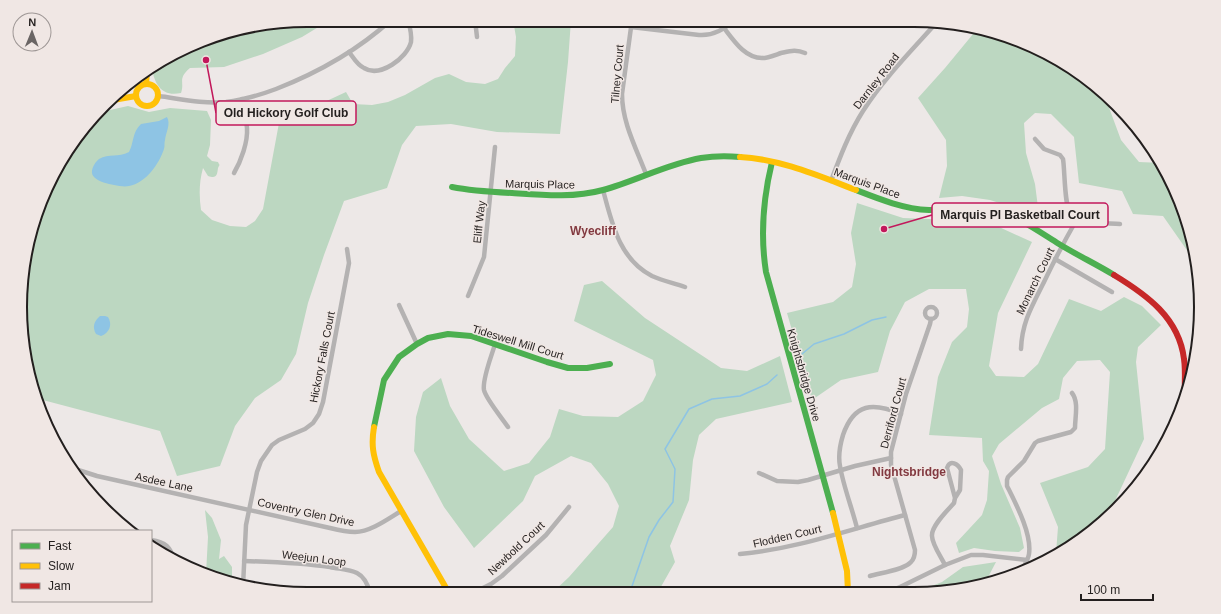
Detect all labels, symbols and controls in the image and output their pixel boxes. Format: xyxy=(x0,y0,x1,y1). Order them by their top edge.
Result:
north arrow xyxy=(12,12,52,52)
text: N xyxy=(28,16,36,28)
street label: Tilney Court xyxy=(608,44,626,104)
street label: Darnley Road xyxy=(851,51,901,111)
callout: Old Hickory Golf Club xyxy=(216,101,356,125)
text: Old Hickory Golf Club xyxy=(224,106,348,120)
street label: Marquis Place xyxy=(832,165,902,201)
street label: Marquis Place xyxy=(505,177,575,191)
street label: Eliff Way xyxy=(471,200,487,244)
callout: Marquis Pl Basketball Court xyxy=(932,203,1108,227)
text: Marquis Pl Basketball Court xyxy=(940,208,1100,222)
district label: Wyecliff xyxy=(570,224,617,238)
street label: Monarch Court xyxy=(1014,246,1056,316)
street label: Hickory Falls Court xyxy=(307,310,337,404)
street label: Tideswell Mill Court xyxy=(471,322,565,362)
street label: Knightsbridge Drive xyxy=(785,327,823,423)
street label: Derriford Court xyxy=(878,376,908,450)
district label: Nightsbridge xyxy=(872,465,946,479)
street label: Asdee Lane xyxy=(134,470,194,494)
street label: Coventry Glen Drive xyxy=(256,496,356,528)
street label: Newbold Court xyxy=(485,519,547,577)
street label: Flodden Court xyxy=(752,522,822,550)
legend xyxy=(12,530,152,602)
text: Fast xyxy=(48,539,72,553)
street label: Weejun Loop xyxy=(281,548,347,568)
text: Slow xyxy=(48,559,74,573)
scale bar xyxy=(1081,576,1153,602)
text: Jam xyxy=(48,579,71,593)
text: 100 m xyxy=(1087,583,1120,597)

